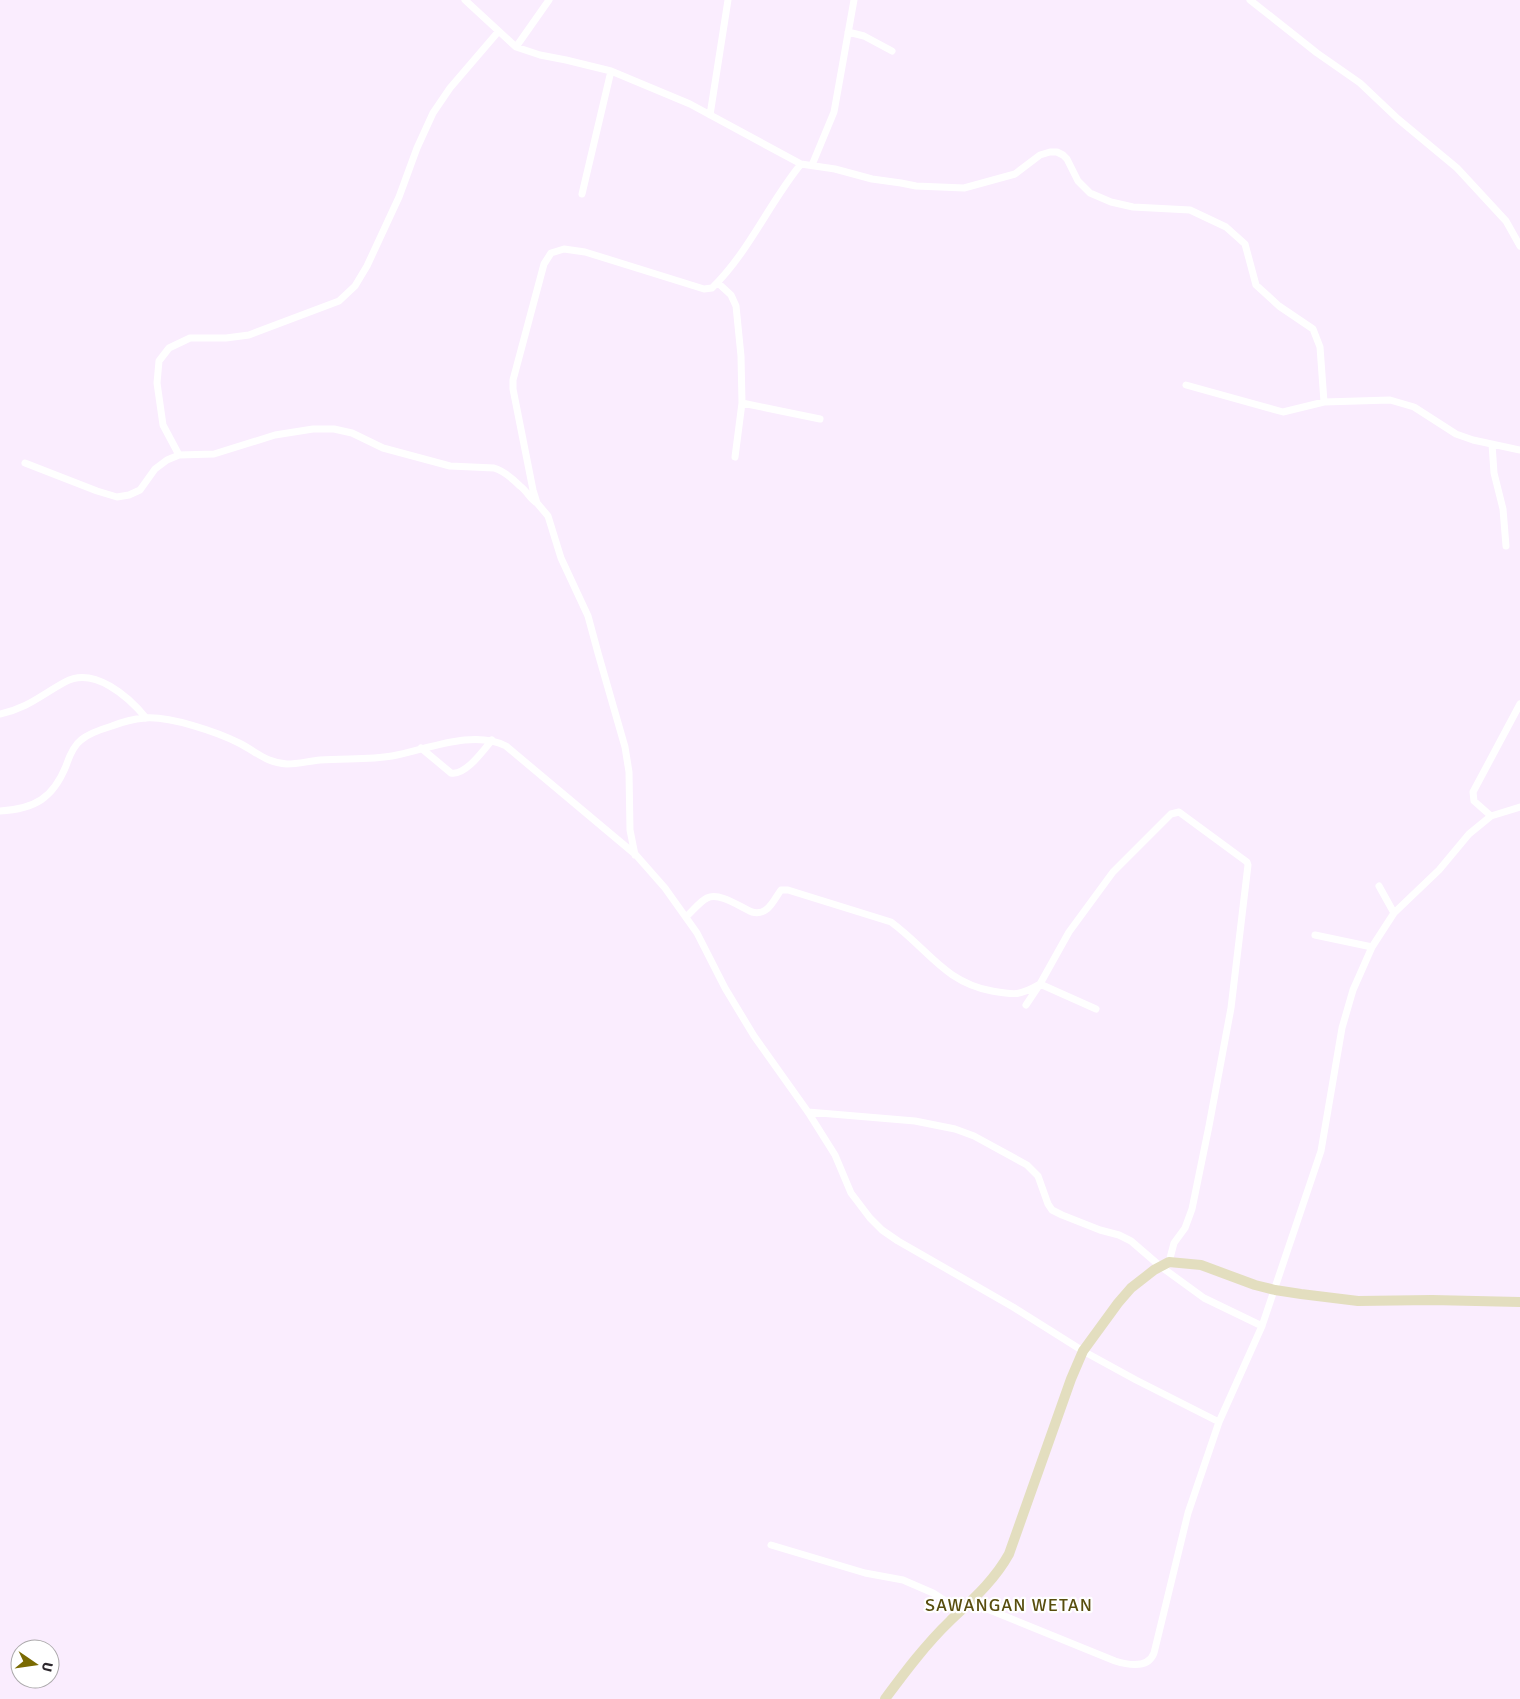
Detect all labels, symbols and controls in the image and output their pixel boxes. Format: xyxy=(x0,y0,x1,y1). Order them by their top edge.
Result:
district label: SAWANGAN WETAN xyxy=(925,1594,1093,1616)
north arrow xyxy=(10,1639,60,1689)
text: U xyxy=(38,1660,57,1673)

